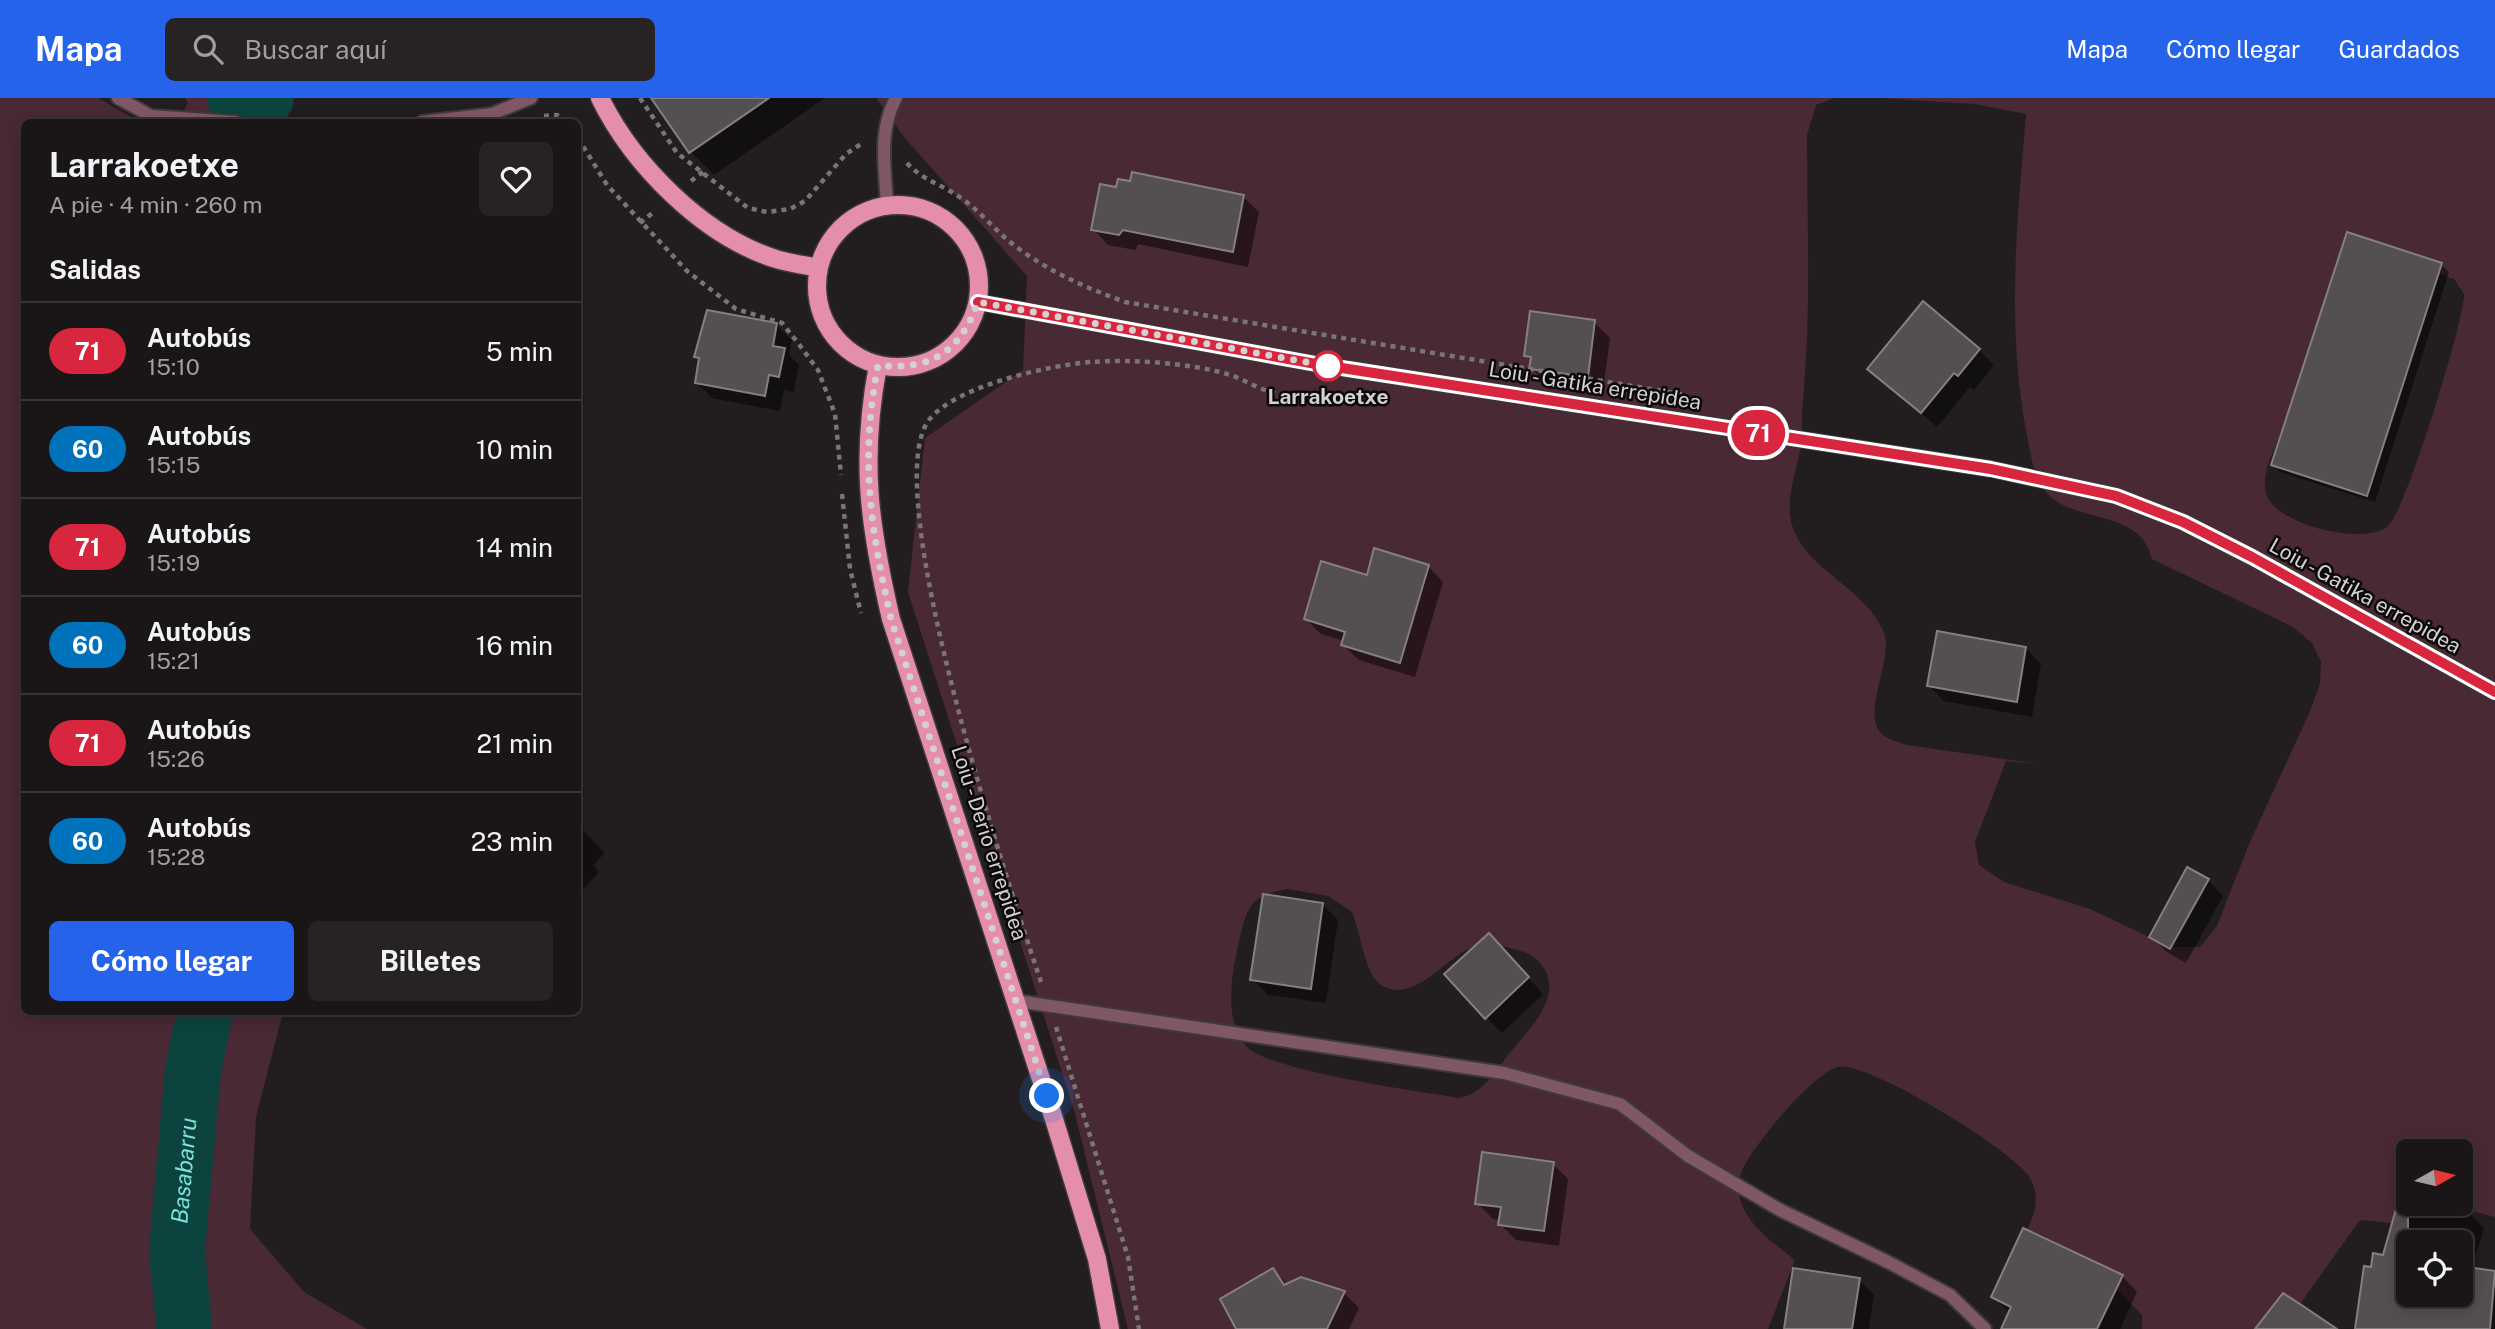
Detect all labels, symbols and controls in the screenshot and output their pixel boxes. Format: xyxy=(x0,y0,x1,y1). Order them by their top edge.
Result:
search box xyxy=(165,18,655,81)
text: Mapa xyxy=(35,30,123,68)
icon: search xyxy=(189,30,227,68)
text: Buscar aquí xyxy=(245,34,386,65)
text: Mapa xyxy=(2066,35,2128,63)
text: Cómo llegar xyxy=(2166,35,2300,63)
text: Guardados xyxy=(2338,35,2460,63)
button: heart xyxy=(479,142,553,216)
text: Larrakoetxe xyxy=(49,146,239,184)
text: A pie · 4 min · 260 m xyxy=(49,191,262,218)
text: Salidas xyxy=(49,254,141,285)
text: Autobús xyxy=(147,322,251,353)
text: 5 min xyxy=(486,336,553,367)
text: 71 xyxy=(75,337,100,365)
marker: Larrakoetxe xyxy=(1313,351,1343,381)
text: 15:10 xyxy=(147,353,200,380)
street label: Loiu - Gatika errepidea xyxy=(1487,356,1703,415)
place label: Larrakoetxe xyxy=(1268,384,1388,409)
line badge: 71 xyxy=(1726,410,1789,456)
text: 71 xyxy=(1745,419,1771,447)
text: Autobús xyxy=(147,420,251,451)
text: 10 min xyxy=(476,434,553,465)
text: 60 xyxy=(72,435,103,463)
text: 15:15 xyxy=(147,451,200,478)
text: Autobús xyxy=(147,518,251,549)
text: 14 min xyxy=(476,532,553,563)
text: 71 xyxy=(75,533,100,561)
street label: Loiu - Gatika errepidea xyxy=(2265,533,2465,659)
text: 15:19 xyxy=(147,549,200,576)
text: Autobús xyxy=(147,616,251,647)
text: 16 min xyxy=(476,630,553,661)
text: 60 xyxy=(72,631,103,659)
text: 15:21 xyxy=(147,647,200,674)
text: Autobús xyxy=(147,714,251,745)
text: 21 min xyxy=(477,728,553,759)
text: 71 xyxy=(75,729,100,757)
street label: Loiu - Derio errepidea xyxy=(946,742,1033,943)
text: 15:26 xyxy=(147,745,205,772)
text: Autobús xyxy=(147,812,251,843)
text: 23 min xyxy=(471,826,553,857)
text: 60 xyxy=(72,827,103,855)
text: 15:28 xyxy=(147,843,205,870)
button: Cómo llegar xyxy=(49,921,294,1001)
button: Billetes xyxy=(308,921,553,1001)
your location xyxy=(1029,1078,1064,1113)
water label: Basabarru xyxy=(165,1117,202,1225)
north arrow xyxy=(2396,1139,2473,1216)
map controls xyxy=(2396,1139,2473,1307)
button: locate xyxy=(2396,1230,2473,1307)

